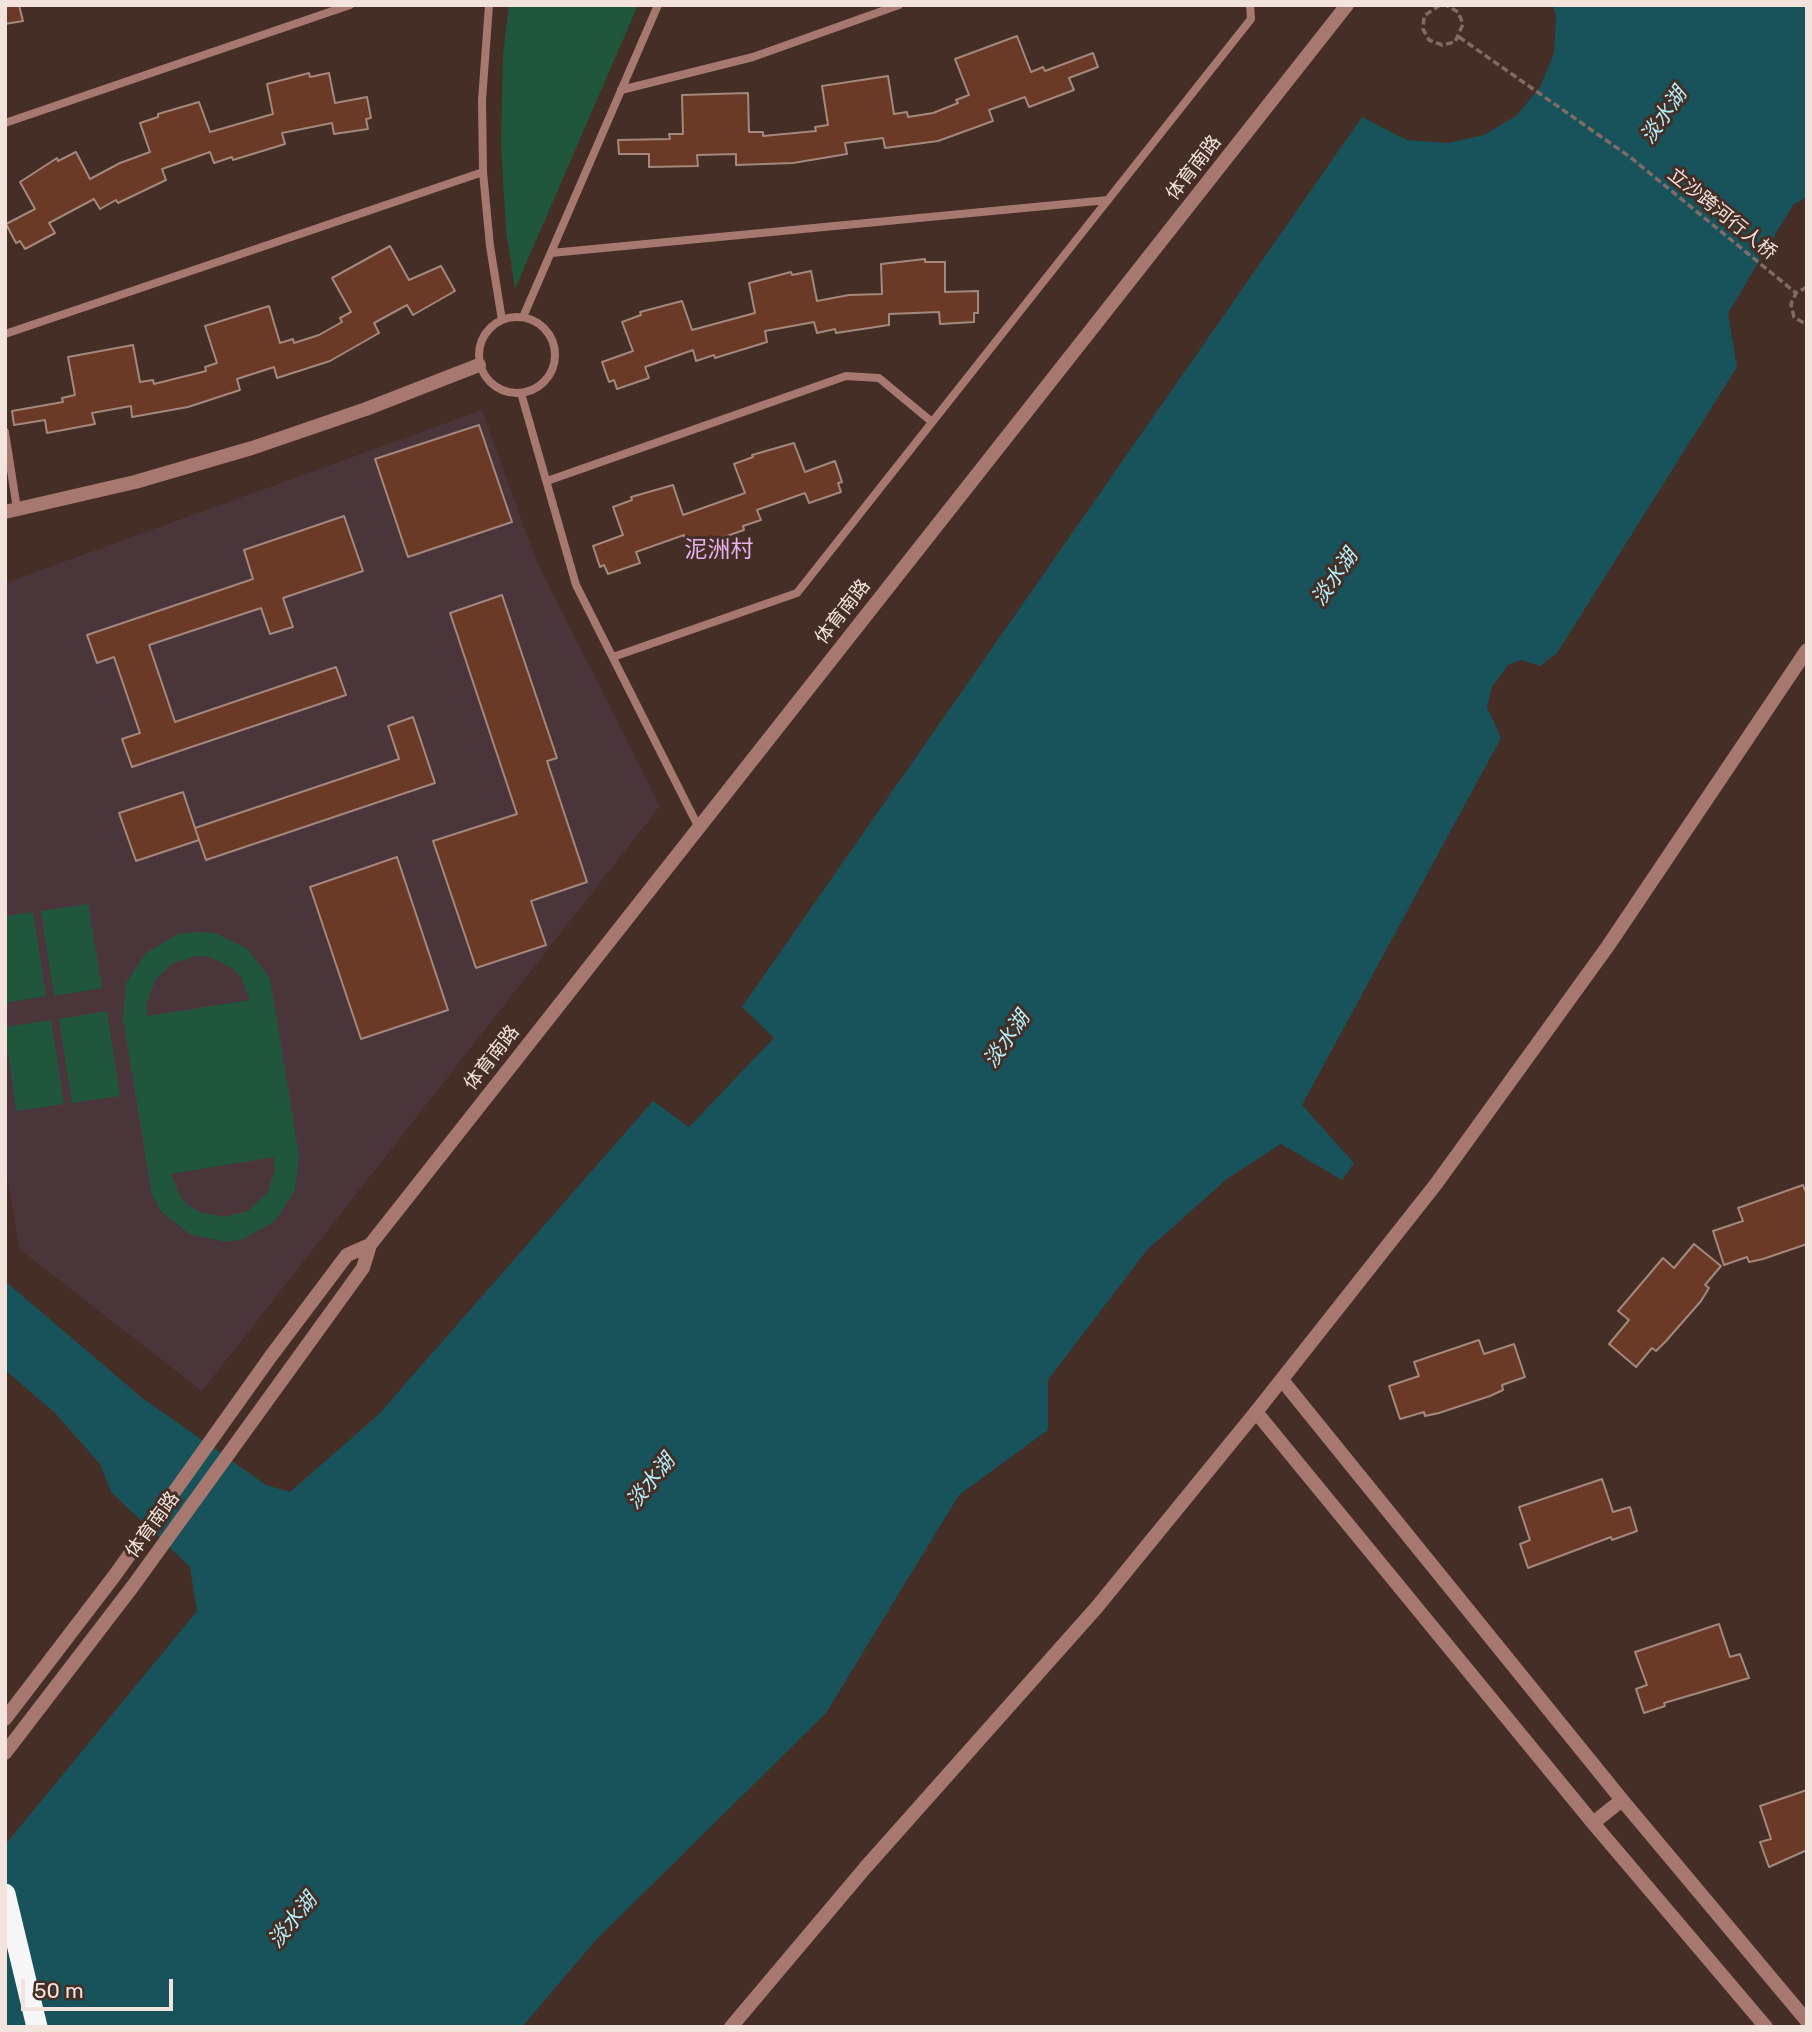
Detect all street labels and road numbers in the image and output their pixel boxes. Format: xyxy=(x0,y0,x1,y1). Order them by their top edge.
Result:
street label: 体育南路 xyxy=(1162,131,1226,205)
street label: 立沙跨河行人桥 xyxy=(1663,163,1781,265)
street label: 体育南路 xyxy=(811,575,875,649)
street label: 体育南路 xyxy=(460,1021,524,1095)
street label: 体育南路 xyxy=(121,1488,185,1562)

